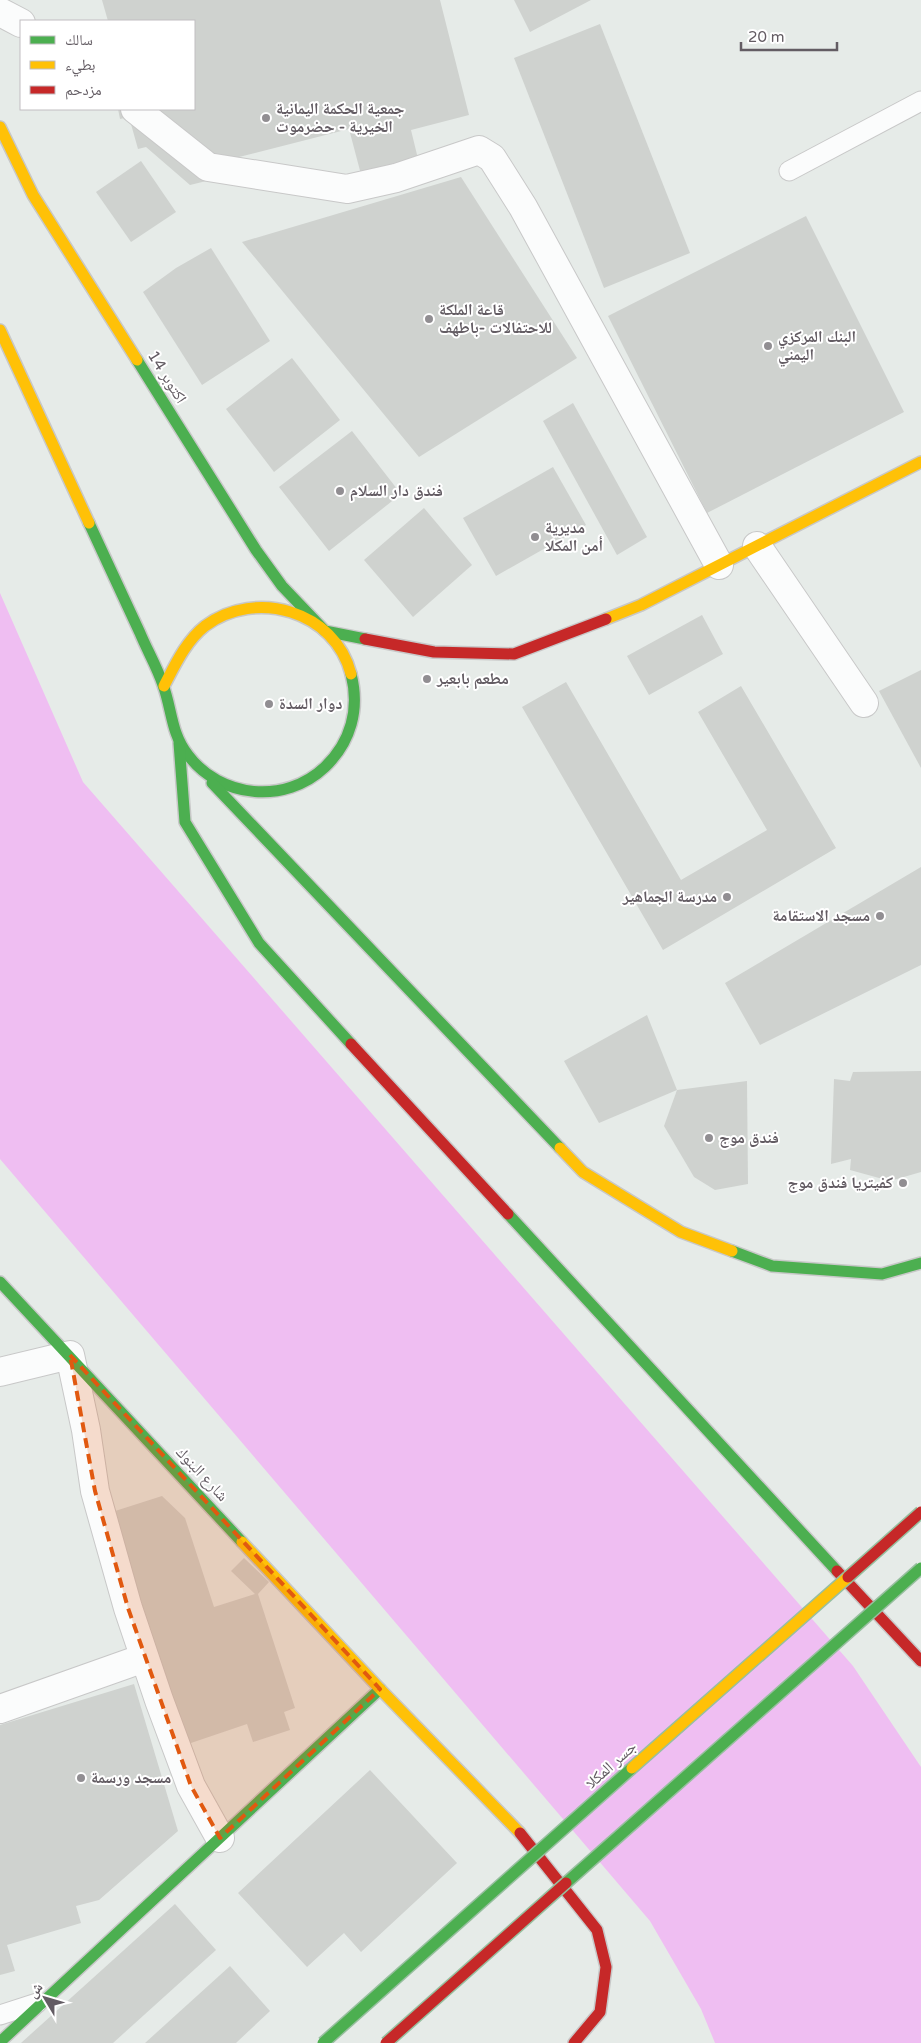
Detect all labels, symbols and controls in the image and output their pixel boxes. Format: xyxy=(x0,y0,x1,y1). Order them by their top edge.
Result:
legend xyxy=(20,20,195,110)
scale bar xyxy=(741,20,837,52)
text: 20 m xyxy=(748,28,785,46)
text: سالك xyxy=(65,31,93,49)
text: بطيء xyxy=(65,56,95,77)
text: مزدحم xyxy=(65,81,102,100)
place label: جمعية الحكمة اليمانية الخيرية - حضرموت xyxy=(276,99,404,137)
marker: جمعية الحكمة اليمانية الخيرية - حضرموت xyxy=(260,112,272,124)
place label: قاعة الملكة للاحتفالات -باطهف xyxy=(439,300,552,338)
marker: قاعة الملكة للاحتفالات -باطهف xyxy=(423,313,435,325)
place label: البنك المركزي اليمني xyxy=(778,327,856,367)
marker: البنك المركزي اليمني xyxy=(762,340,774,352)
street label: 14 اكتوبر xyxy=(143,347,191,407)
place label: فندق دار السلام xyxy=(350,481,443,502)
marker: فندق دار السلام xyxy=(334,485,346,497)
place label: مديرية أمن المكلا xyxy=(545,518,603,556)
marker: مديرية أمن المكلا xyxy=(529,531,541,543)
place label: مطعم بابعير xyxy=(436,669,509,690)
marker: مطعم بابعير xyxy=(421,673,433,685)
place label: دوار السدة xyxy=(279,694,342,714)
marker: دوار السدة xyxy=(263,698,275,710)
place label: مدرسة الجماهير xyxy=(622,887,717,907)
marker: مدرسة الجماهير xyxy=(721,891,733,903)
place label: مسجد الاستقامة xyxy=(772,906,870,926)
marker: مسجد الاستقامة xyxy=(874,910,886,922)
place label: فندق موج xyxy=(719,1128,779,1148)
marker: فندق موج xyxy=(703,1132,715,1144)
place label: كفيتريا فندق موج xyxy=(788,1173,893,1193)
marker: كفيتريا فندق موج xyxy=(897,1177,909,1189)
street label: شارع البنوك xyxy=(172,1442,232,1506)
street label: جسر المكلا xyxy=(581,1737,641,1793)
place label: مسجد ورسمة xyxy=(91,1768,171,1788)
marker: مسجد ورسمة xyxy=(75,1772,87,1784)
north arrow xyxy=(20,1973,70,2023)
text: ش xyxy=(24,1979,47,2001)

